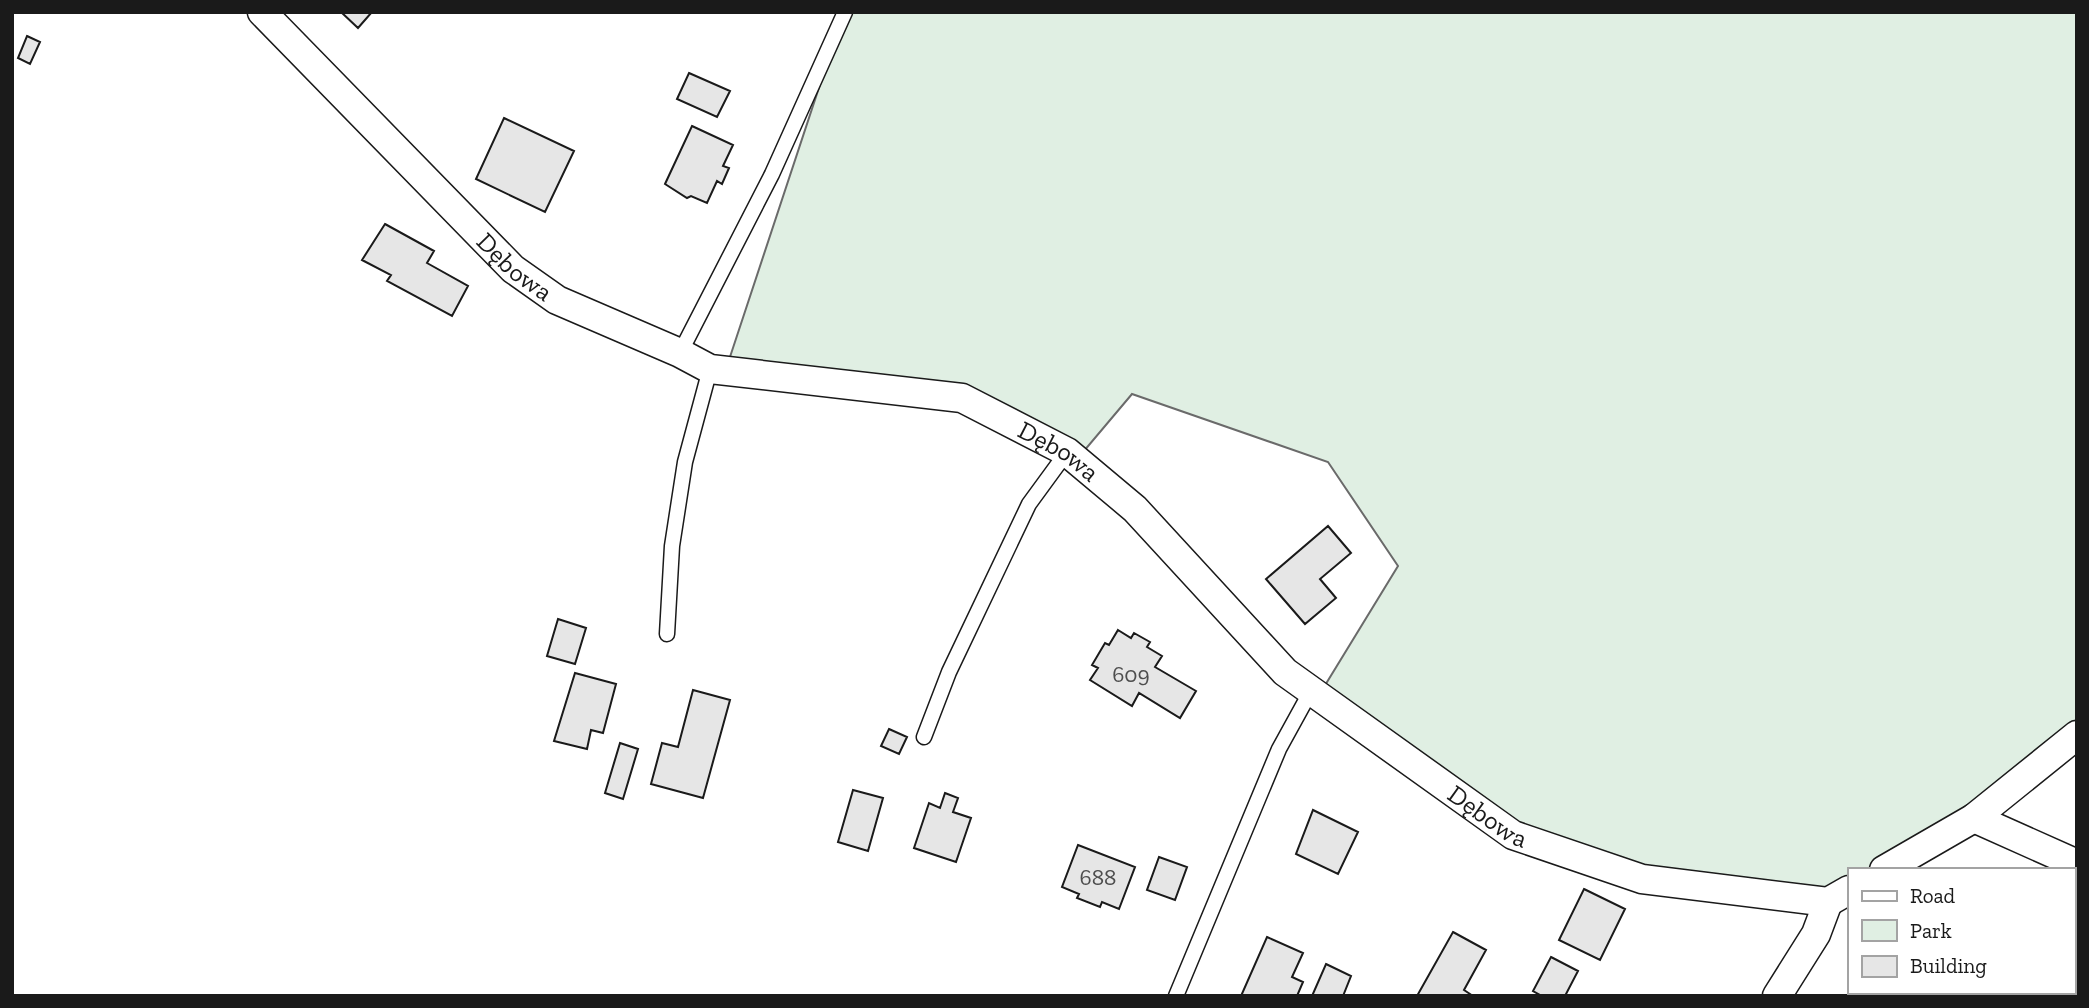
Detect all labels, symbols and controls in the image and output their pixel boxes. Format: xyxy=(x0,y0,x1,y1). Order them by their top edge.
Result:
street label: Dębowa xyxy=(470,225,559,308)
street label: Dębowa xyxy=(1013,414,1106,488)
house number: 609 xyxy=(1112,660,1150,688)
street label: Dębowa xyxy=(1442,778,1532,855)
house number: 688 xyxy=(1080,863,1116,891)
legend xyxy=(1848,868,2075,994)
text: Road xyxy=(1910,883,1956,908)
text: Park xyxy=(1910,918,1952,943)
text: Building xyxy=(1910,953,1987,978)

